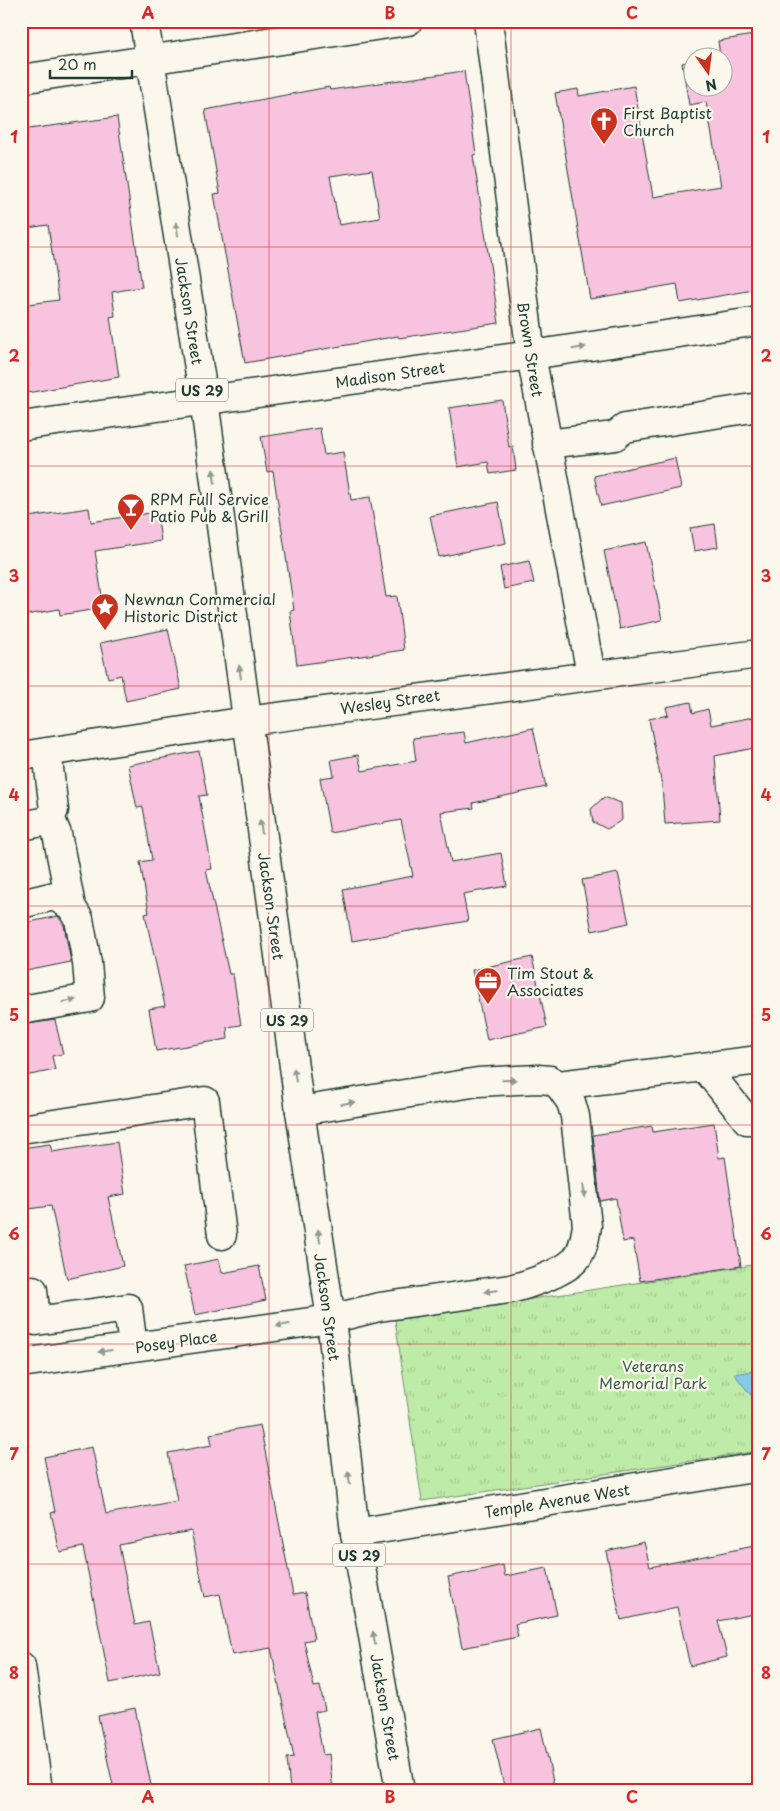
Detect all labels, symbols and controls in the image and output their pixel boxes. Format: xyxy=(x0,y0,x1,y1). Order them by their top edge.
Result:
text: A xyxy=(142,0,155,24)
text: B xyxy=(385,0,396,24)
text: C xyxy=(626,0,638,24)
scale bar xyxy=(50,48,132,80)
north arrow xyxy=(682,48,732,98)
text: 20 m xyxy=(58,52,97,75)
text: N xyxy=(703,74,719,97)
place label: First Baptist Church xyxy=(623,101,712,141)
church icon: First Baptist Church xyxy=(589,106,619,145)
text: 1 xyxy=(10,124,18,148)
text: 1 xyxy=(762,124,770,148)
one-way arrow xyxy=(172,221,180,237)
street label: Jackson Street xyxy=(170,256,210,366)
street label: Brown Street xyxy=(512,300,550,398)
text: 2 xyxy=(8,343,20,367)
text: 2 xyxy=(760,343,772,367)
one-way arrow xyxy=(571,344,587,352)
street label: Madison Street xyxy=(334,355,446,393)
road number: US 29 xyxy=(176,378,228,402)
one-way arrow xyxy=(210,468,218,484)
place label: RPM Full Service Patio Pub & Grill xyxy=(150,487,269,527)
bar icon: RPM Full Service Patio Pub & Grill xyxy=(116,492,146,531)
text: 3 xyxy=(9,563,19,587)
text: 3 xyxy=(761,563,771,587)
place label: Newnan Commercial Historic District xyxy=(124,587,276,627)
place icon: Newnan Commercial Historic District xyxy=(90,592,120,631)
one-way arrow xyxy=(236,664,244,680)
street label: Wesley Street xyxy=(339,683,441,719)
text: 4 xyxy=(9,782,20,806)
text: 4 xyxy=(761,782,772,806)
one-way arrow xyxy=(257,819,265,835)
street label: Jackson Street xyxy=(253,851,291,961)
place label: Tim Stout & Associates xyxy=(507,961,594,1001)
office icon: Tim Stout & Associates xyxy=(473,966,503,1005)
one-way arrow xyxy=(62,997,78,1005)
text: 5 xyxy=(9,1002,19,1026)
text: 5 xyxy=(761,1002,771,1026)
road number: US 29 xyxy=(261,1008,313,1032)
one-way arrow xyxy=(291,1067,299,1083)
one-way arrow xyxy=(501,1075,517,1083)
one-way arrow xyxy=(340,1098,356,1106)
one-way arrow xyxy=(580,1183,588,1199)
text: 6 xyxy=(8,1221,20,1245)
text: 6 xyxy=(760,1221,772,1245)
one-way arrow xyxy=(314,1227,322,1243)
street label: Jackson Street xyxy=(309,1252,347,1362)
one-way arrow xyxy=(483,1287,499,1295)
one-way arrow xyxy=(274,1322,290,1330)
street label: Posey Place xyxy=(133,1324,219,1358)
one-way arrow xyxy=(96,1347,112,1355)
park label: Veterans Memorial Park xyxy=(599,1354,707,1394)
text: 7 xyxy=(9,1441,19,1465)
text: 7 xyxy=(761,1441,771,1465)
one-way arrow xyxy=(345,1469,353,1485)
street label: Temple Avenue West xyxy=(483,1477,631,1523)
road number: US 29 xyxy=(333,1544,385,1566)
one-way arrow xyxy=(369,1630,377,1646)
street label: Jackson Street xyxy=(365,1652,407,1762)
text: 8 xyxy=(9,1660,19,1684)
text: 8 xyxy=(761,1660,771,1684)
text: A xyxy=(142,1784,155,1808)
text: B xyxy=(385,1784,396,1808)
text: C xyxy=(626,1784,638,1808)

